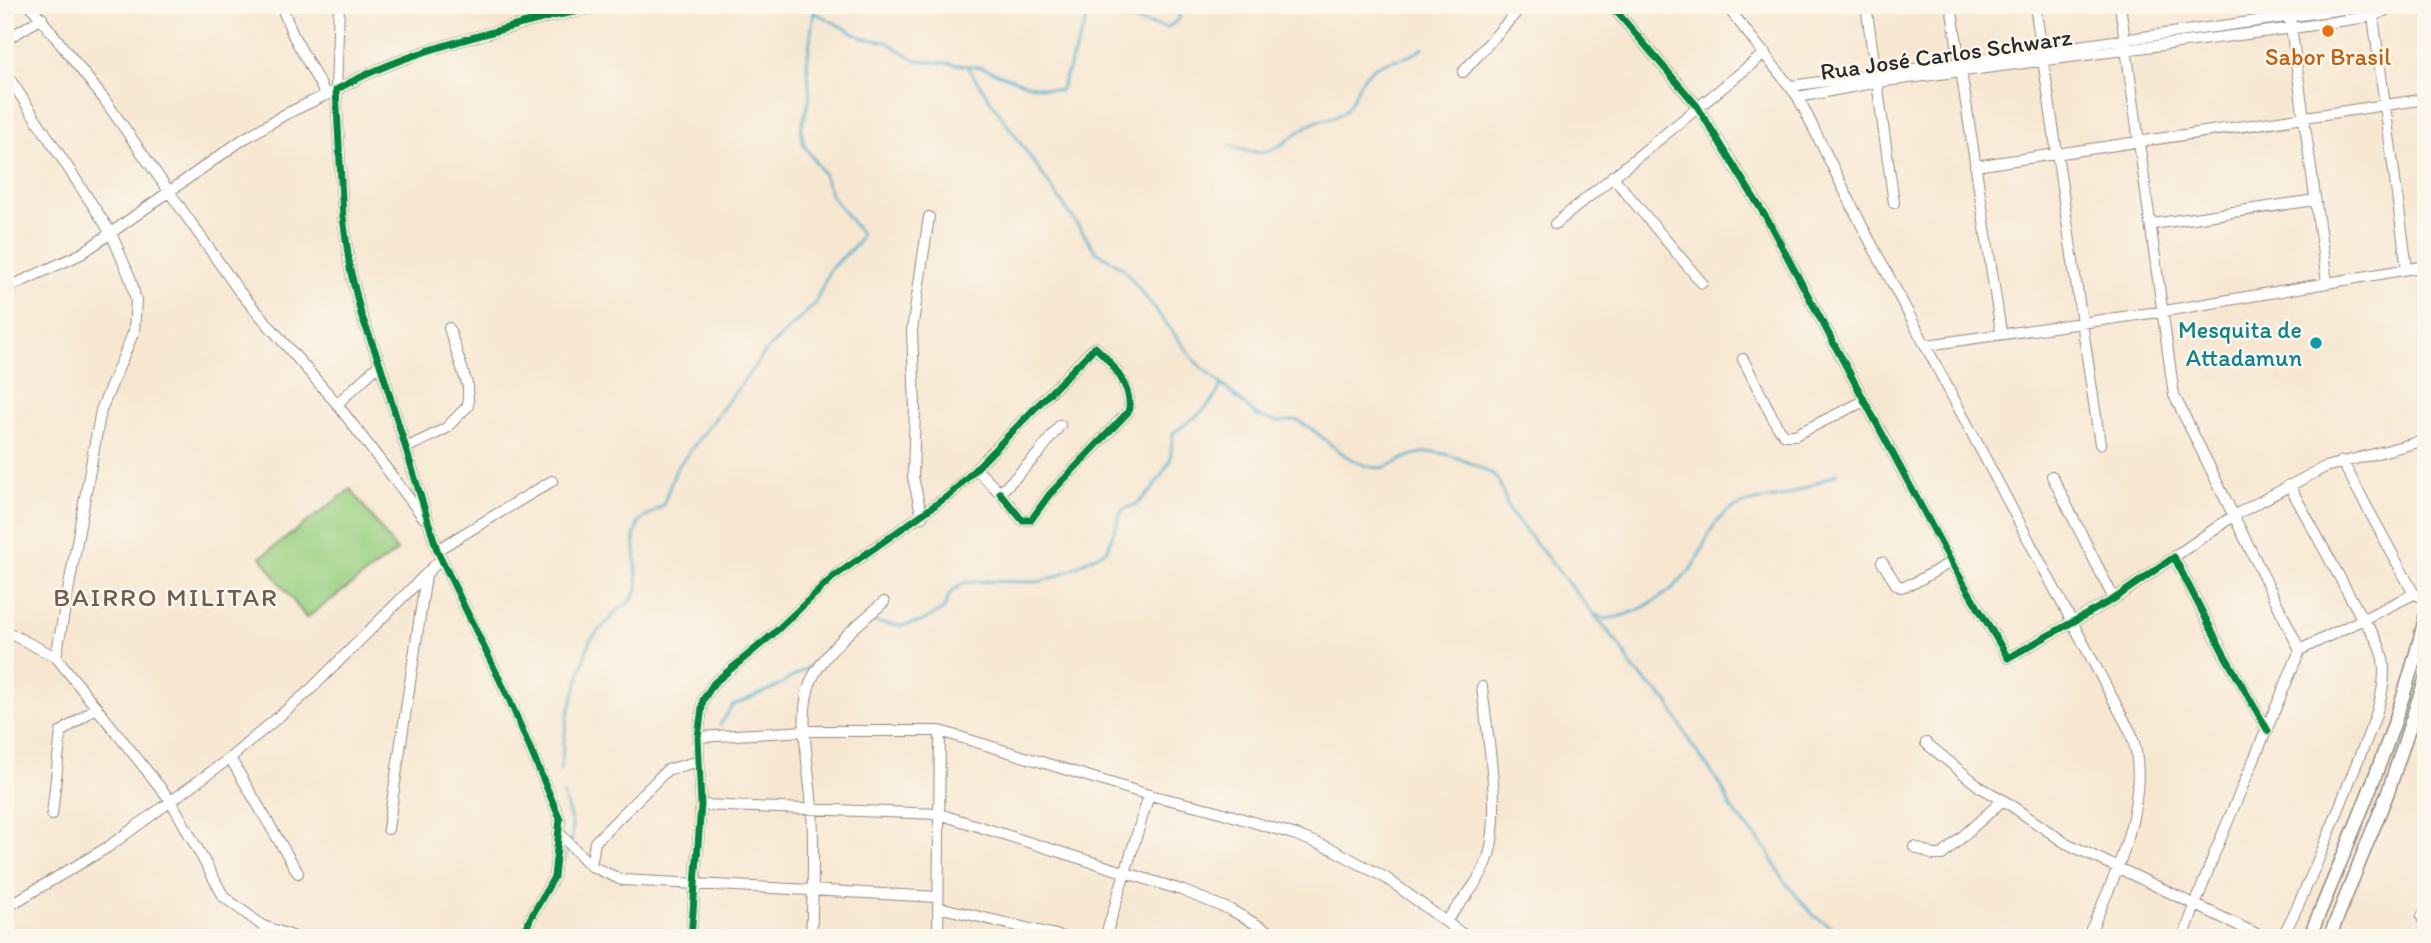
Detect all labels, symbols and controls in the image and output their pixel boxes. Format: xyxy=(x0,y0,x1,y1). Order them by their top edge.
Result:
street label: Rua José Carlos Schwarz xyxy=(1818,22,2074,86)
marker: Sabor Brasil xyxy=(2320,23,2336,39)
place label: Sabor Brasil xyxy=(2265,42,2391,71)
place label: Mesquita de Attadamun xyxy=(2178,315,2302,372)
marker: Mesquita de Attadamun xyxy=(2308,335,2324,351)
district label: BAIRRO MILITAR xyxy=(53,581,279,613)

